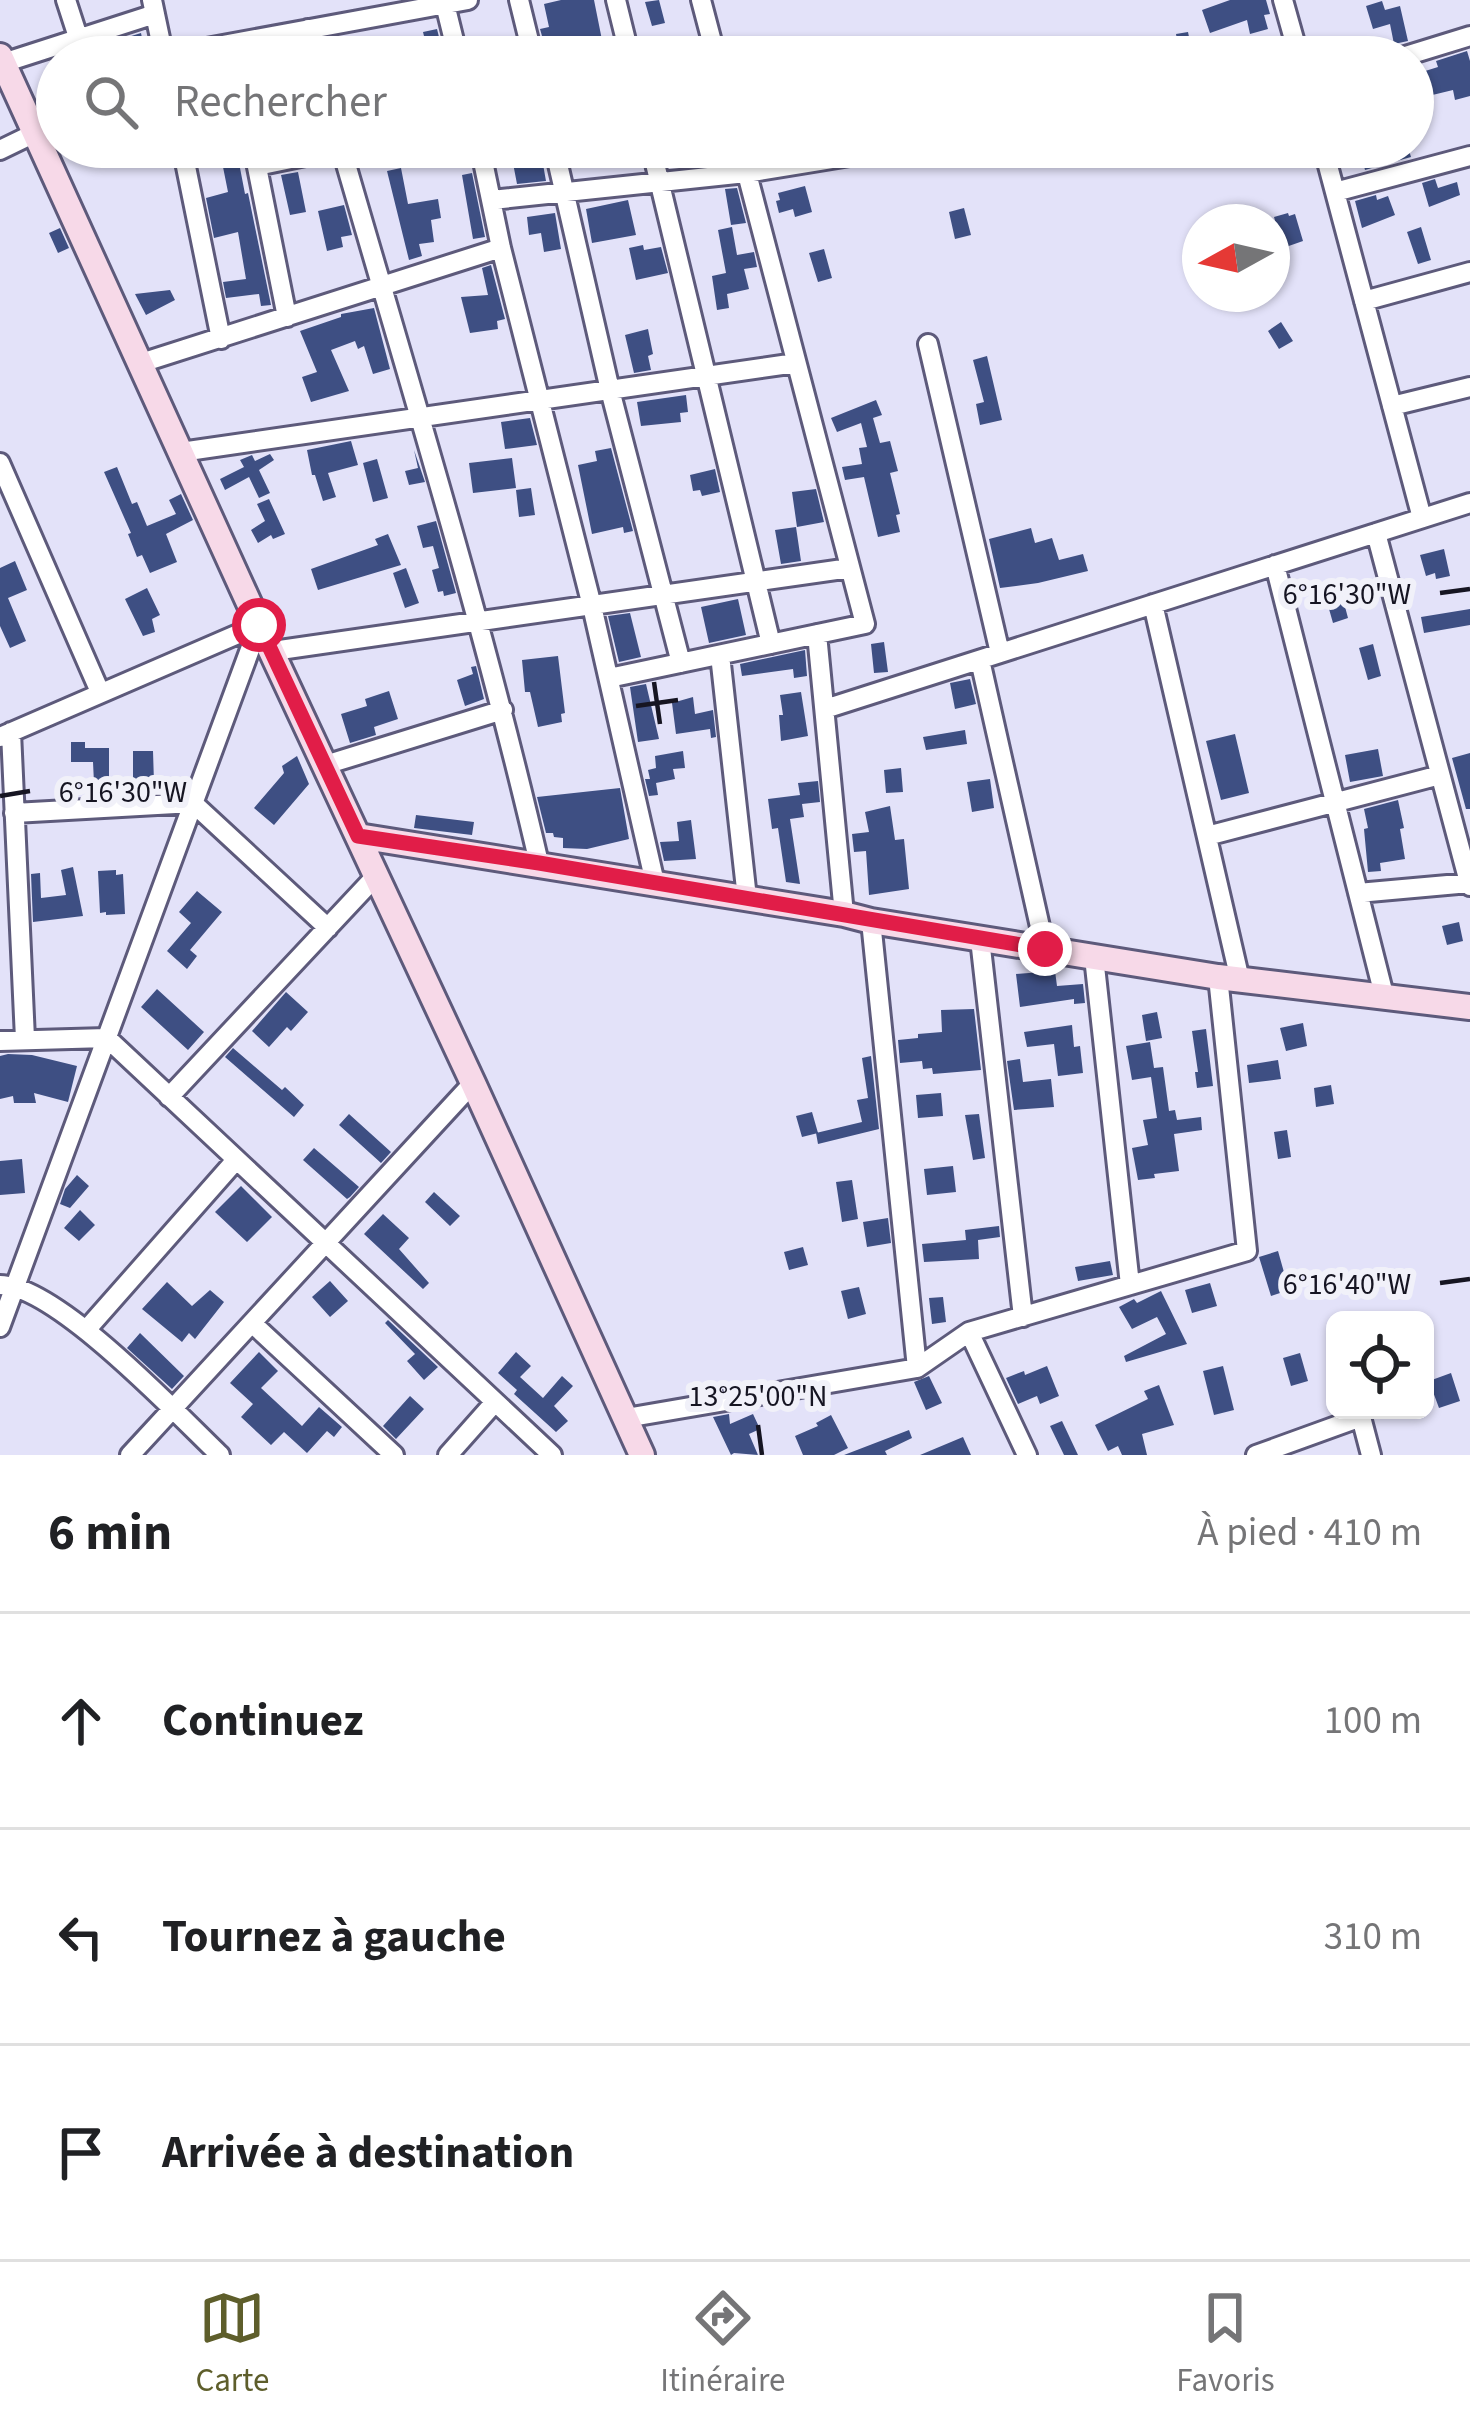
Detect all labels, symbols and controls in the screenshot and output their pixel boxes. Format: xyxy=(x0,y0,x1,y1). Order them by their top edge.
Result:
search box xyxy=(36,36,1434,168)
icon: search xyxy=(78,69,144,135)
text: Rechercher xyxy=(174,70,387,134)
north arrow xyxy=(1182,204,1290,312)
text: 6°16'30"W xyxy=(1283,573,1411,616)
route start xyxy=(232,598,286,652)
text: 6°16'30"W xyxy=(59,771,187,814)
route end xyxy=(1018,922,1072,976)
text: 6°16'40"W xyxy=(1283,1263,1411,1306)
map controls xyxy=(1326,1311,1434,1419)
button: locate xyxy=(1326,1311,1434,1419)
text: 13°25'00"N xyxy=(688,1375,828,1418)
text: 6 min xyxy=(48,1497,172,1569)
text: À pied · 410 m xyxy=(1197,1505,1422,1561)
icon: ahead xyxy=(48,1688,114,1754)
text: Continuez xyxy=(162,1689,364,1753)
text: 100 m xyxy=(1324,1693,1422,1749)
icon: left xyxy=(48,1904,114,1970)
text: Tournez à gauche xyxy=(162,1905,506,1969)
text: 310 m xyxy=(1324,1909,1422,1965)
icon: arrive xyxy=(48,2120,114,2186)
text: Arrivée à destination xyxy=(162,2121,574,2185)
tab: Carte xyxy=(195,2285,269,2404)
tab: Itinéraire xyxy=(660,2285,785,2404)
tab: Favoris xyxy=(1176,2285,1275,2404)

